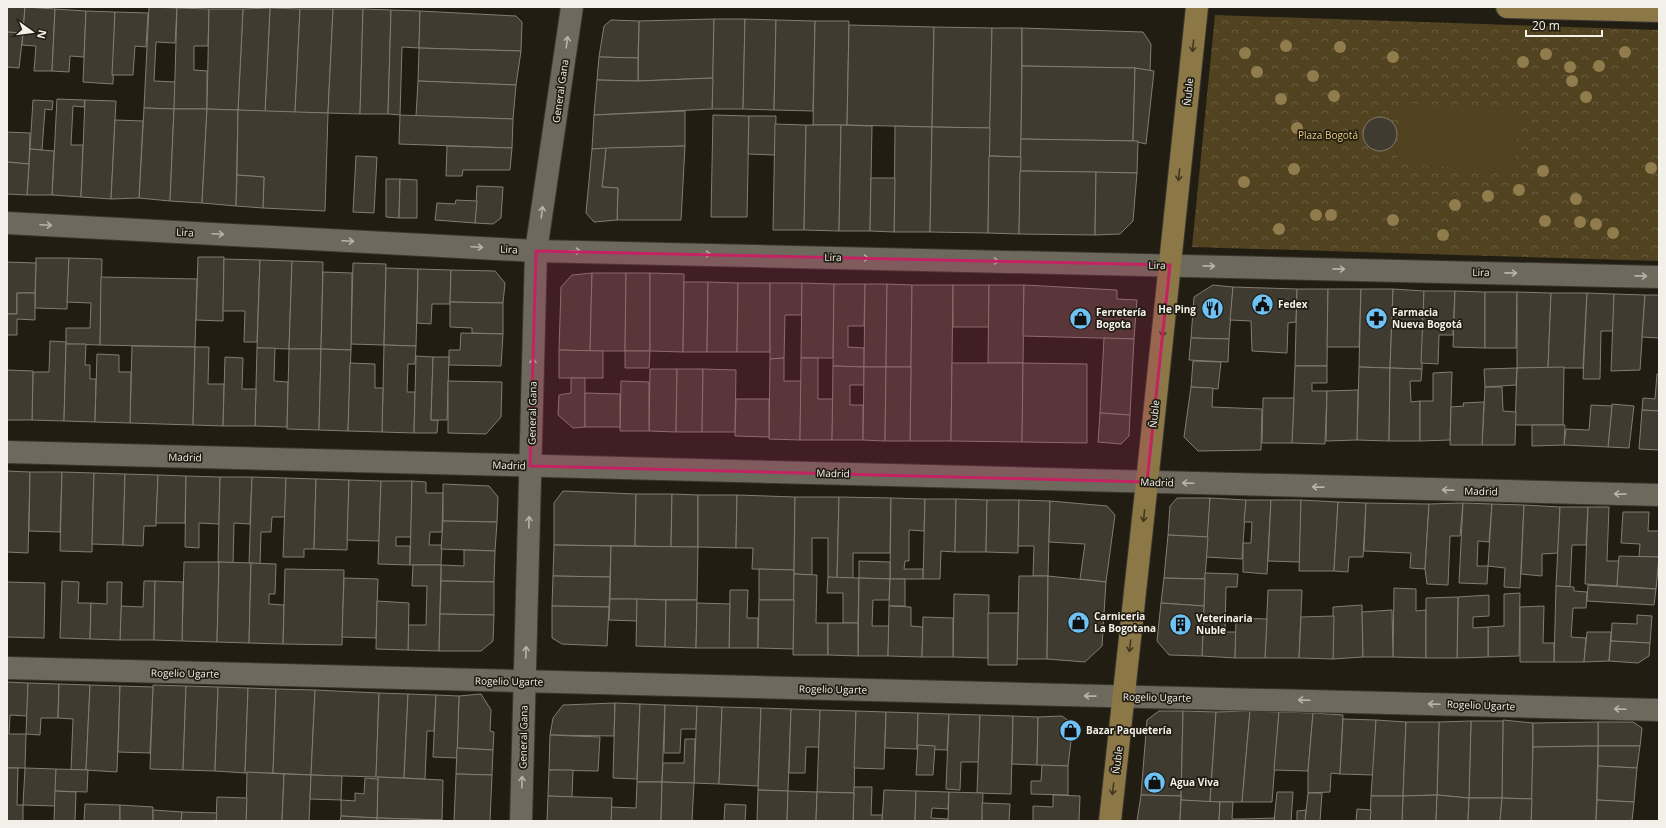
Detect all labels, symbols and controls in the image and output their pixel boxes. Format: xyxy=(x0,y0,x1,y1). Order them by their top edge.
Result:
north arrow xyxy=(12,12,52,52)
scale bar xyxy=(1526,12,1602,38)
text: 20 m xyxy=(1532,17,1560,34)
text: N xyxy=(34,28,51,41)
one-way arrow xyxy=(563,36,571,49)
one-way arrow xyxy=(1189,39,1196,52)
street label: General Gana xyxy=(549,58,571,124)
street label: Ñuble xyxy=(1180,77,1196,107)
park label: Plaza Bogotá xyxy=(1298,128,1358,142)
one-way arrow xyxy=(1175,168,1183,181)
one-way arrow xyxy=(538,206,546,219)
one-way arrow xyxy=(39,222,52,229)
street label: Lira xyxy=(176,225,194,239)
one-way arrow xyxy=(211,230,224,238)
one-way arrow xyxy=(341,237,354,244)
street label: Lira xyxy=(500,242,518,256)
one-way arrow xyxy=(470,244,483,251)
one-way arrow xyxy=(568,248,581,255)
street label: Lira xyxy=(824,250,842,264)
one-way arrow xyxy=(698,251,711,258)
one-way arrow xyxy=(856,254,869,262)
one-way arrow xyxy=(986,257,999,265)
street label: Lira xyxy=(1148,258,1166,272)
one-way arrow xyxy=(1202,262,1215,270)
one-way arrow xyxy=(1332,265,1345,273)
street label: Lira xyxy=(1472,265,1490,279)
one-way arrow xyxy=(1504,269,1517,277)
one-way arrow xyxy=(1634,272,1647,280)
public building icon: Fedex xyxy=(1250,291,1276,317)
restaurant icon: He Ping xyxy=(1199,296,1225,322)
place label: Fedex xyxy=(1278,297,1308,311)
place label: He Ping xyxy=(1158,302,1196,316)
shop icon: Ferretería Bogota xyxy=(1067,305,1093,331)
place label: Ferretería Bogota xyxy=(1096,305,1146,331)
pharmacy icon: Farmacia Nueva Bogotá xyxy=(1363,305,1389,331)
place label: Farmacia Nueva Bogotá xyxy=(1392,305,1462,331)
one-way arrow xyxy=(1159,324,1167,337)
one-way arrow xyxy=(529,358,537,371)
street label: General Gana xyxy=(524,381,540,445)
street label: Ñuble xyxy=(1146,399,1162,429)
street label: Madrid xyxy=(168,450,202,464)
street label: Madrid xyxy=(492,457,526,473)
street label: Madrid xyxy=(816,465,850,481)
street label: Madrid xyxy=(1140,474,1174,490)
one-way arrow xyxy=(1182,480,1195,487)
one-way arrow xyxy=(1312,483,1325,491)
street label: Madrid xyxy=(1464,484,1498,498)
one-way arrow xyxy=(1442,486,1455,494)
one-way arrow xyxy=(1614,490,1627,498)
one-way arrow xyxy=(1140,509,1147,522)
one-way arrow xyxy=(525,516,533,529)
shop icon: Carniceria La Bogotana xyxy=(1066,609,1092,635)
place label: Carniceria La Bogotana xyxy=(1094,609,1156,635)
building icon: Veterinaria Nuble xyxy=(1168,611,1194,637)
place label: Veterinaria Nuble xyxy=(1196,611,1253,637)
one-way arrow xyxy=(1126,639,1133,652)
one-way arrow xyxy=(522,646,529,659)
street label: Rogelio Ugarte xyxy=(151,665,220,681)
street label: Rogelio Ugarte xyxy=(475,673,544,689)
street label: Rogelio Ugarte xyxy=(799,681,868,697)
street label: Rogelio Ugarte xyxy=(1123,689,1192,705)
one-way arrow xyxy=(1084,692,1097,699)
one-way arrow xyxy=(1298,696,1311,704)
street label: Rogelio Ugarte xyxy=(1447,697,1516,713)
one-way arrow xyxy=(1428,700,1441,708)
street label: General Gana xyxy=(515,705,531,769)
one-way arrow xyxy=(1614,705,1627,713)
shop icon: Bazar Paquetería xyxy=(1057,717,1083,743)
place label: Bazar Paquetería xyxy=(1086,723,1172,737)
street label: Ñuble xyxy=(1108,745,1126,775)
shop icon: Agua Viva xyxy=(1142,769,1168,795)
place label: Agua Viva xyxy=(1170,775,1219,789)
one-way arrow xyxy=(519,776,526,789)
one-way arrow xyxy=(1109,782,1117,795)

